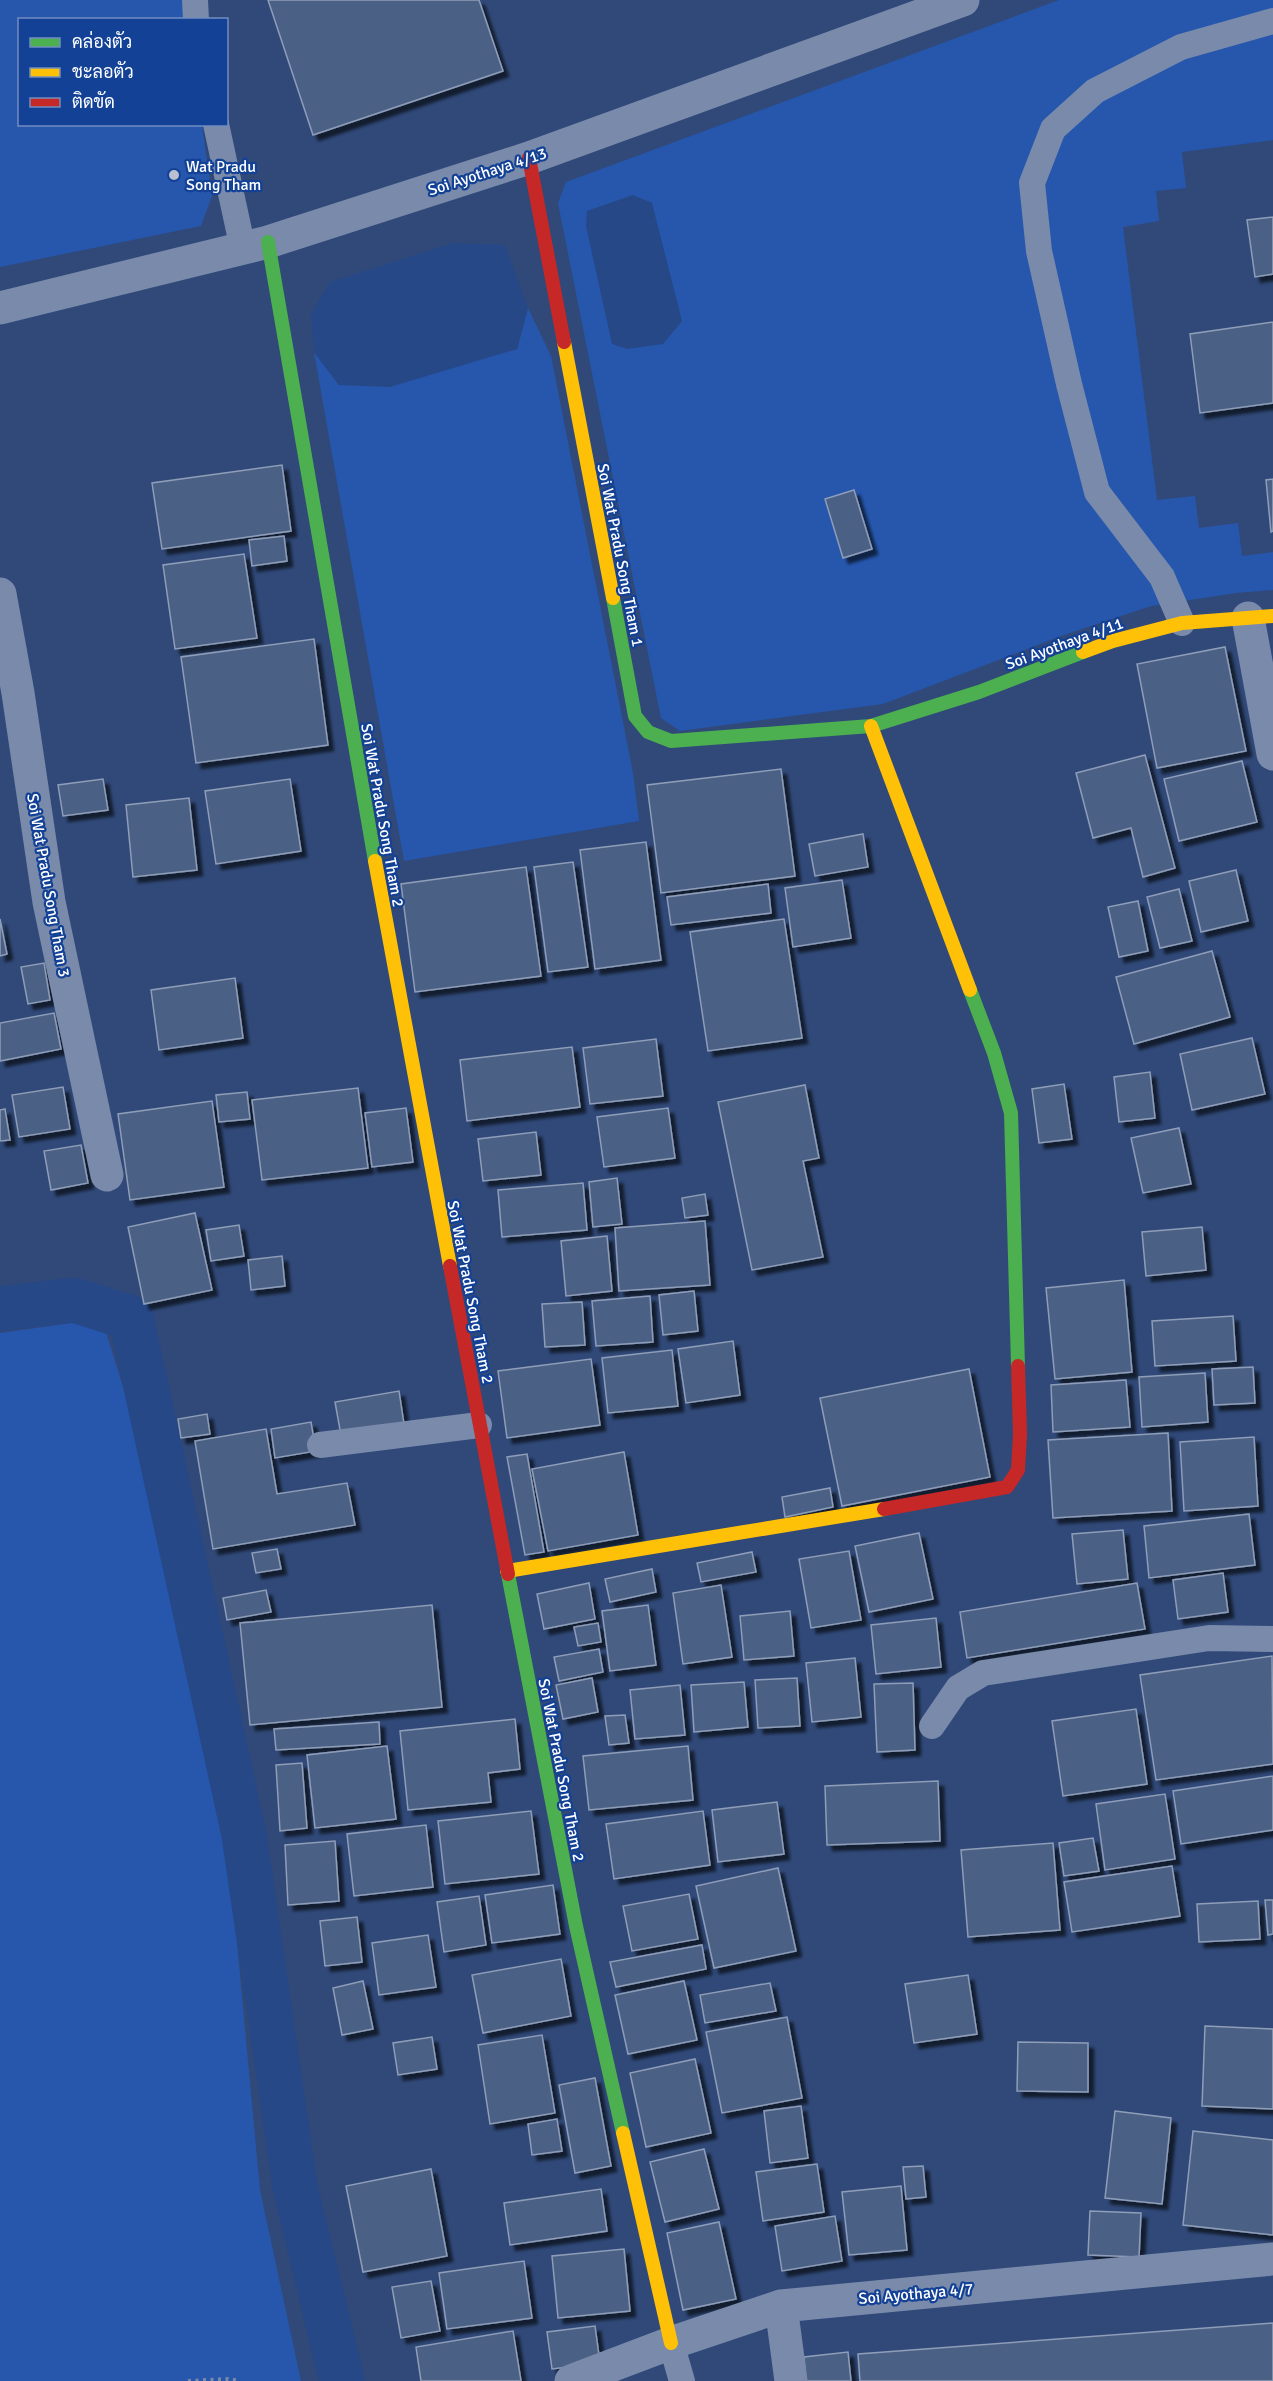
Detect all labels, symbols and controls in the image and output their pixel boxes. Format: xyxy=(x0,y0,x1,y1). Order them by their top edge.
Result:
legend xyxy=(18,18,228,126)
text: คล่องตัว xyxy=(72,30,132,53)
text: ชะลอตัว xyxy=(72,61,134,83)
text: ติดขัด xyxy=(72,91,115,113)
street label: Soi Ayothaya 4/13 xyxy=(425,143,549,201)
place label: Wat Pradu Song Tham xyxy=(186,157,261,195)
marker: Wat Pradu Song Tham xyxy=(167,168,181,182)
street label: Soi Wat Pradu Song Tham 1 xyxy=(592,462,648,648)
street label: Soi Ayothaya 4/11 xyxy=(1003,613,1126,675)
street label: Soi Wat Pradu Song Tham 2 xyxy=(356,722,408,909)
street label: Soi Wat Pradu Song Tham 3 xyxy=(22,792,74,979)
street label: Soi Wat Pradu Song Tham 2 xyxy=(442,1199,498,1385)
street label: Soi Wat Pradu Song Tham 2 xyxy=(533,1677,589,1863)
street label: Soi Ayothaya 4/7 xyxy=(858,2279,974,2309)

